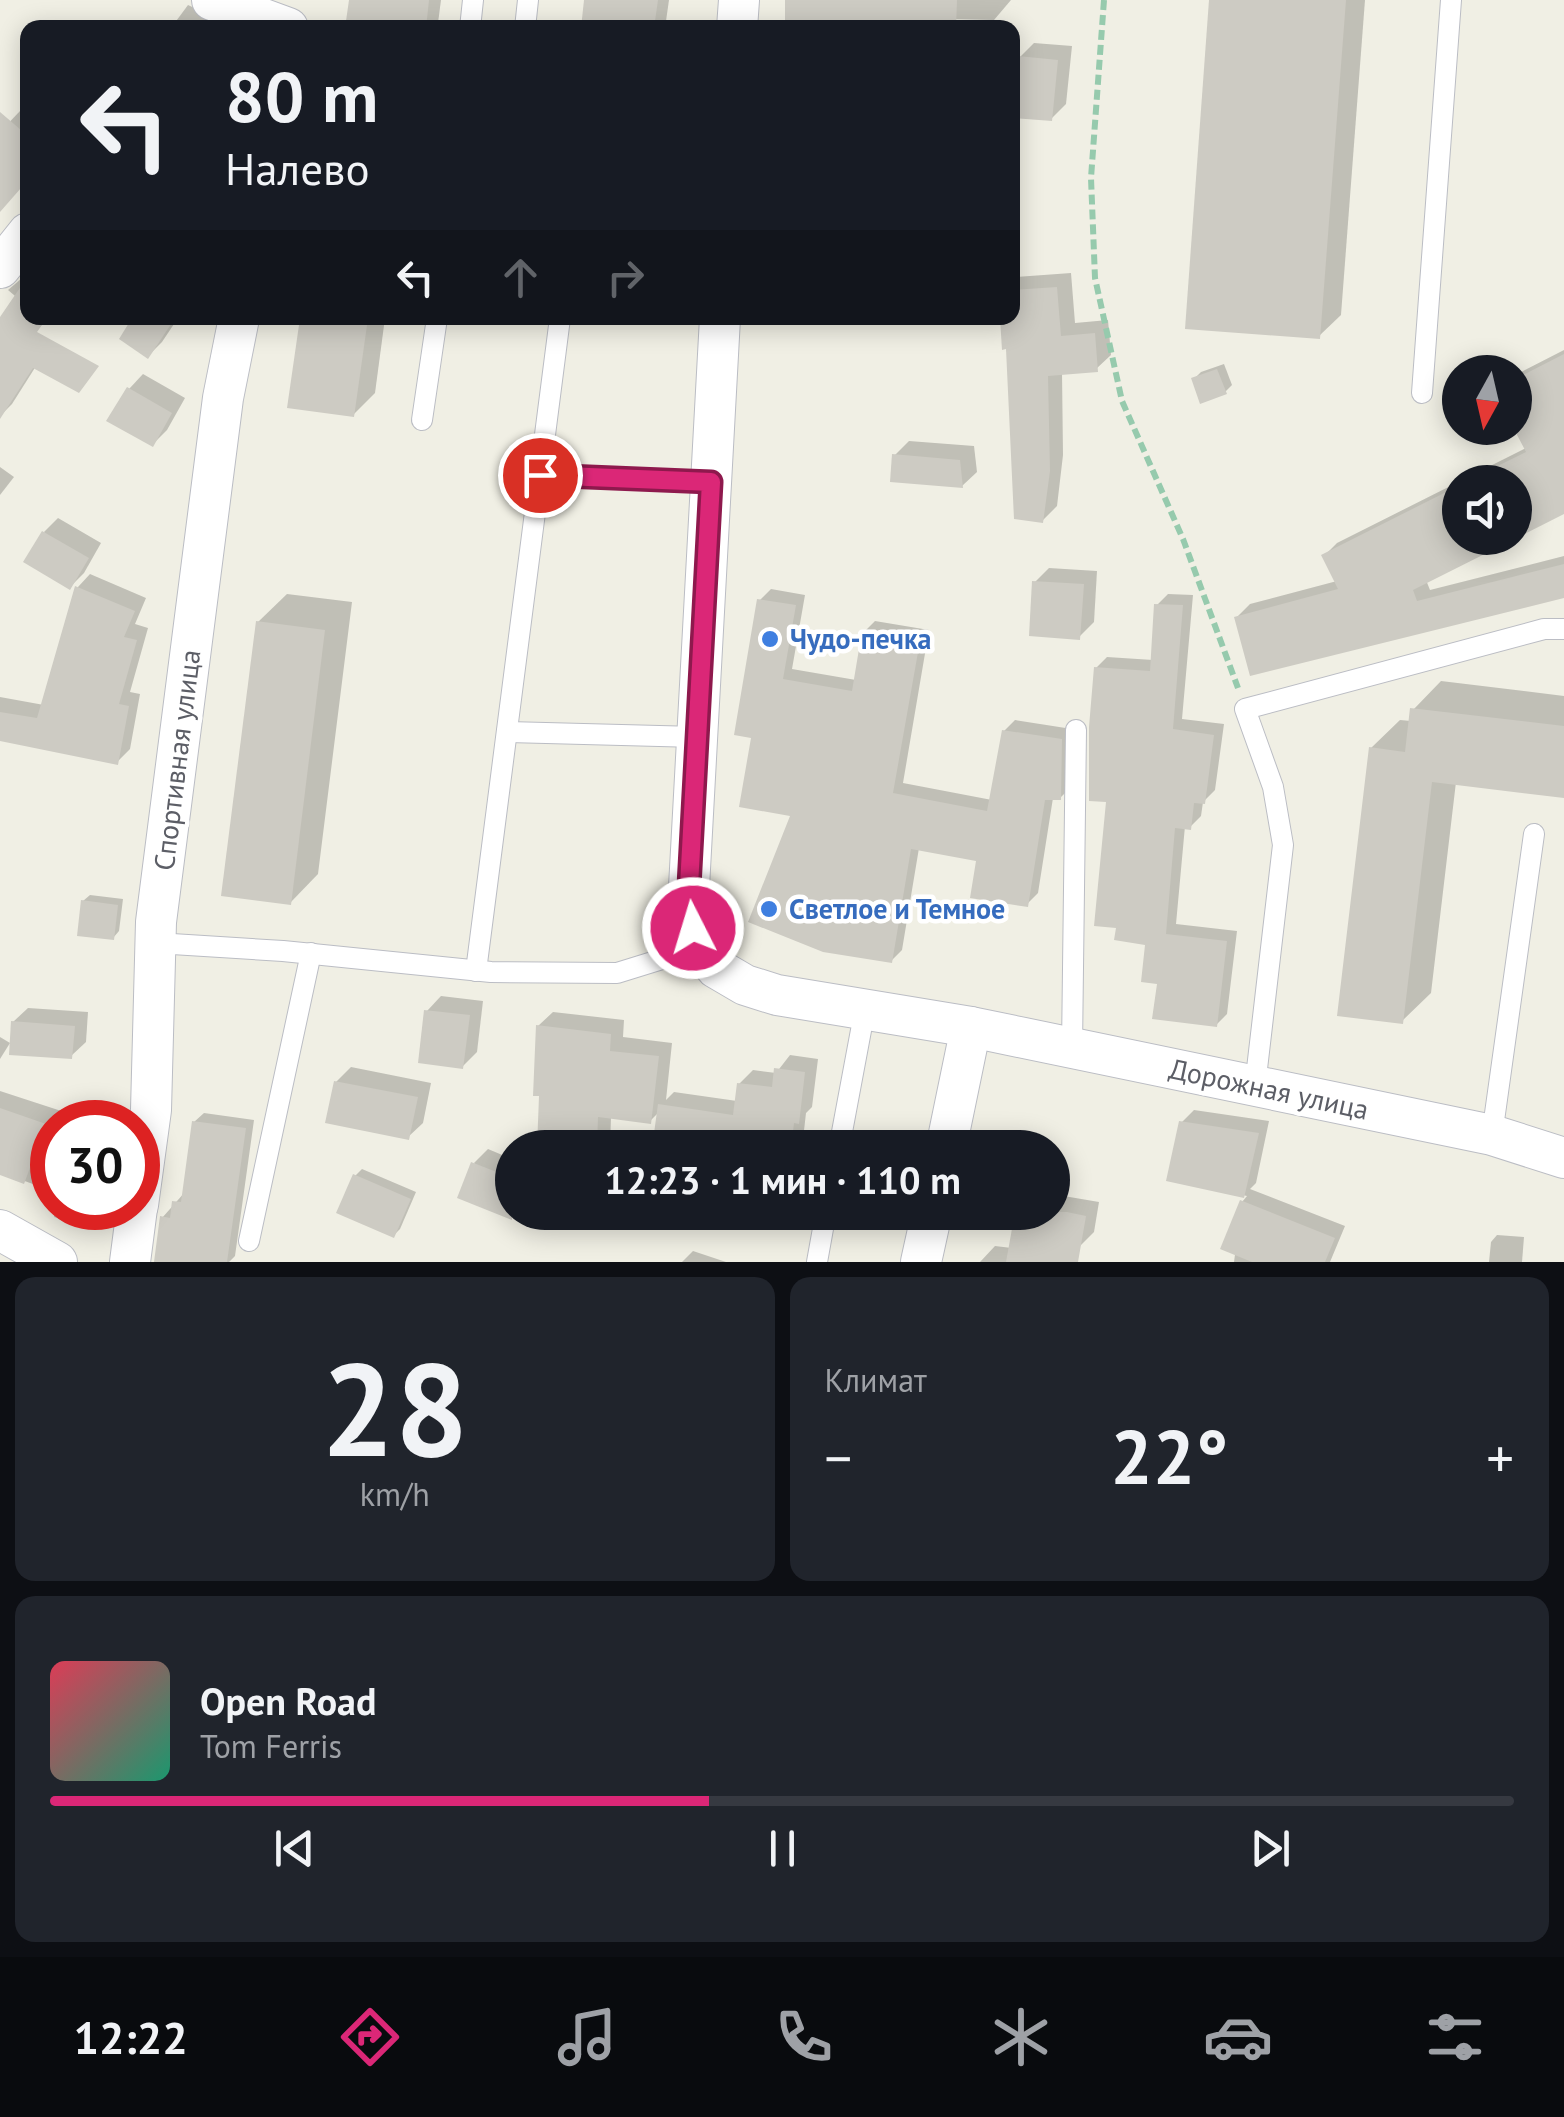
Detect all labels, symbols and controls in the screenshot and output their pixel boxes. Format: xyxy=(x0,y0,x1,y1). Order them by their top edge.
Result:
text: 80 m xyxy=(225,51,378,141)
icon: left xyxy=(60,60,190,190)
text: Налево xyxy=(225,139,370,197)
icon: left xyxy=(388,250,443,305)
icon: ahead xyxy=(493,250,548,305)
icon: right xyxy=(598,250,653,305)
north arrow xyxy=(1442,355,1532,445)
map controls xyxy=(1442,355,1532,555)
pin xyxy=(498,433,583,518)
icon: arrive xyxy=(513,448,568,503)
button: sound xyxy=(1442,465,1532,555)
place label: Чудо-печка xyxy=(790,620,932,657)
marker: Чудо-печка xyxy=(759,628,781,650)
street label: Спортивная улица xyxy=(145,647,208,872)
position arrow xyxy=(641,876,745,980)
place label: Светлое и Темное xyxy=(789,890,1005,927)
marker: Светлое и Темное xyxy=(758,898,780,920)
street label: Дорожная улица xyxy=(1166,1049,1372,1128)
speed limit sign: 30 xyxy=(30,1100,160,1230)
text: 12:23 · 1 мин · 110 m xyxy=(604,1155,961,1204)
text: 28 xyxy=(321,1324,468,1492)
text: Климат xyxy=(825,1359,927,1401)
text: 22° xyxy=(1110,1408,1228,1505)
text: − xyxy=(825,1422,852,1493)
text: + xyxy=(1486,1422,1514,1493)
text: km/h xyxy=(360,1473,430,1515)
text: Open Road xyxy=(200,1676,376,1725)
text: Tom Ferris xyxy=(200,1725,342,1767)
icon: previous xyxy=(267,1821,322,1876)
icon: pause xyxy=(755,1821,810,1876)
icon: next xyxy=(1243,1821,1298,1876)
icon: directions xyxy=(335,2002,405,2072)
icon: music xyxy=(552,2002,622,2072)
icon: phone xyxy=(769,2002,839,2072)
icon: climate xyxy=(986,2002,1056,2072)
icon: car xyxy=(1203,2002,1273,2072)
icon: filters xyxy=(1420,2002,1490,2072)
text: 12:22 xyxy=(74,2008,188,2066)

